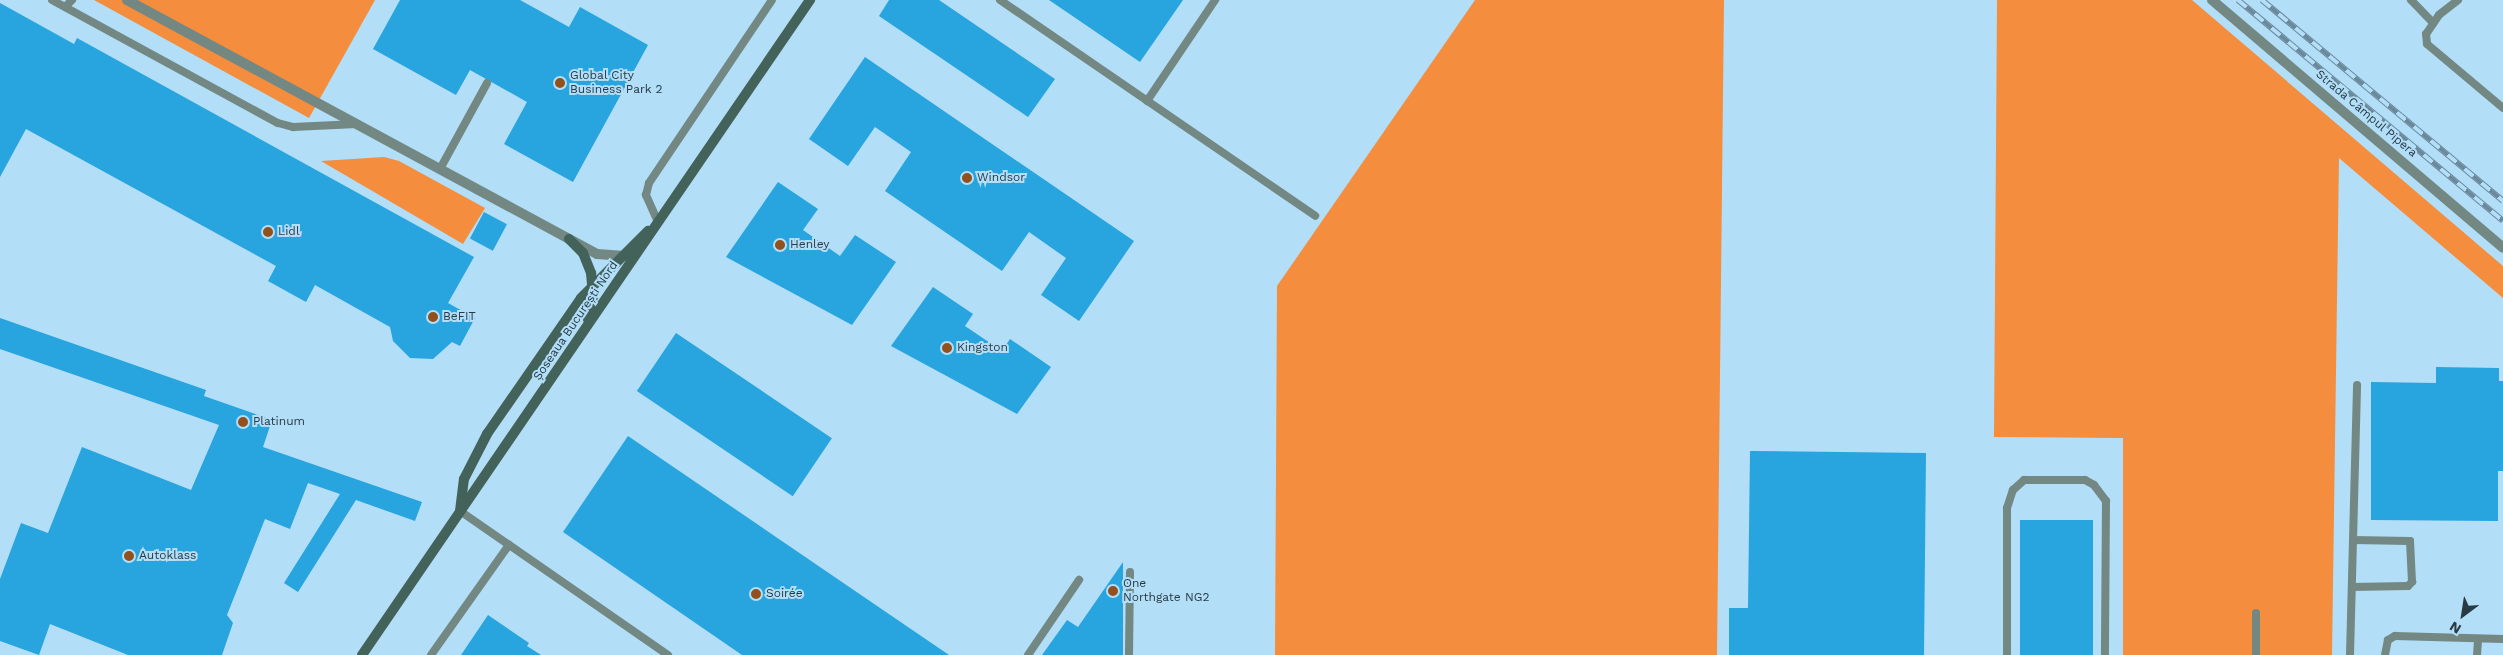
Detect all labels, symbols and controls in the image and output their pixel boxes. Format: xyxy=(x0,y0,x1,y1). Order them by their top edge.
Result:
street label: Strada Câmpul Pipera xyxy=(2312,67,2420,161)
place label: Global City Business Park 2 xyxy=(570,69,663,97)
marker: Global City Business Park 2 xyxy=(554,77,566,89)
place label: Windsor xyxy=(977,171,1025,185)
marker: Windsor xyxy=(961,172,973,184)
place label: Lidl xyxy=(278,225,300,239)
marker: Lidl xyxy=(262,226,274,238)
place label: Henley xyxy=(790,238,830,252)
marker: Henley xyxy=(774,239,786,251)
street label: Șoseaua București Nord xyxy=(531,259,621,383)
place label: BeFIT xyxy=(443,310,476,324)
marker: BeFIT xyxy=(427,311,439,323)
place label: Kingston xyxy=(957,341,1008,355)
marker: Kingston xyxy=(941,342,953,354)
place label: Platinum xyxy=(253,415,305,429)
marker: Platinum xyxy=(237,416,249,428)
place label: Autoklass xyxy=(139,549,196,563)
marker: Autoklass xyxy=(123,550,135,562)
place label: One Northgate NG2 xyxy=(1123,577,1209,605)
marker: One Northgate NG2 xyxy=(1107,585,1119,597)
place label: Soirée xyxy=(766,587,803,601)
marker: Soirée xyxy=(750,588,762,600)
north arrow xyxy=(2438,590,2488,640)
text: N xyxy=(2447,618,2464,637)

